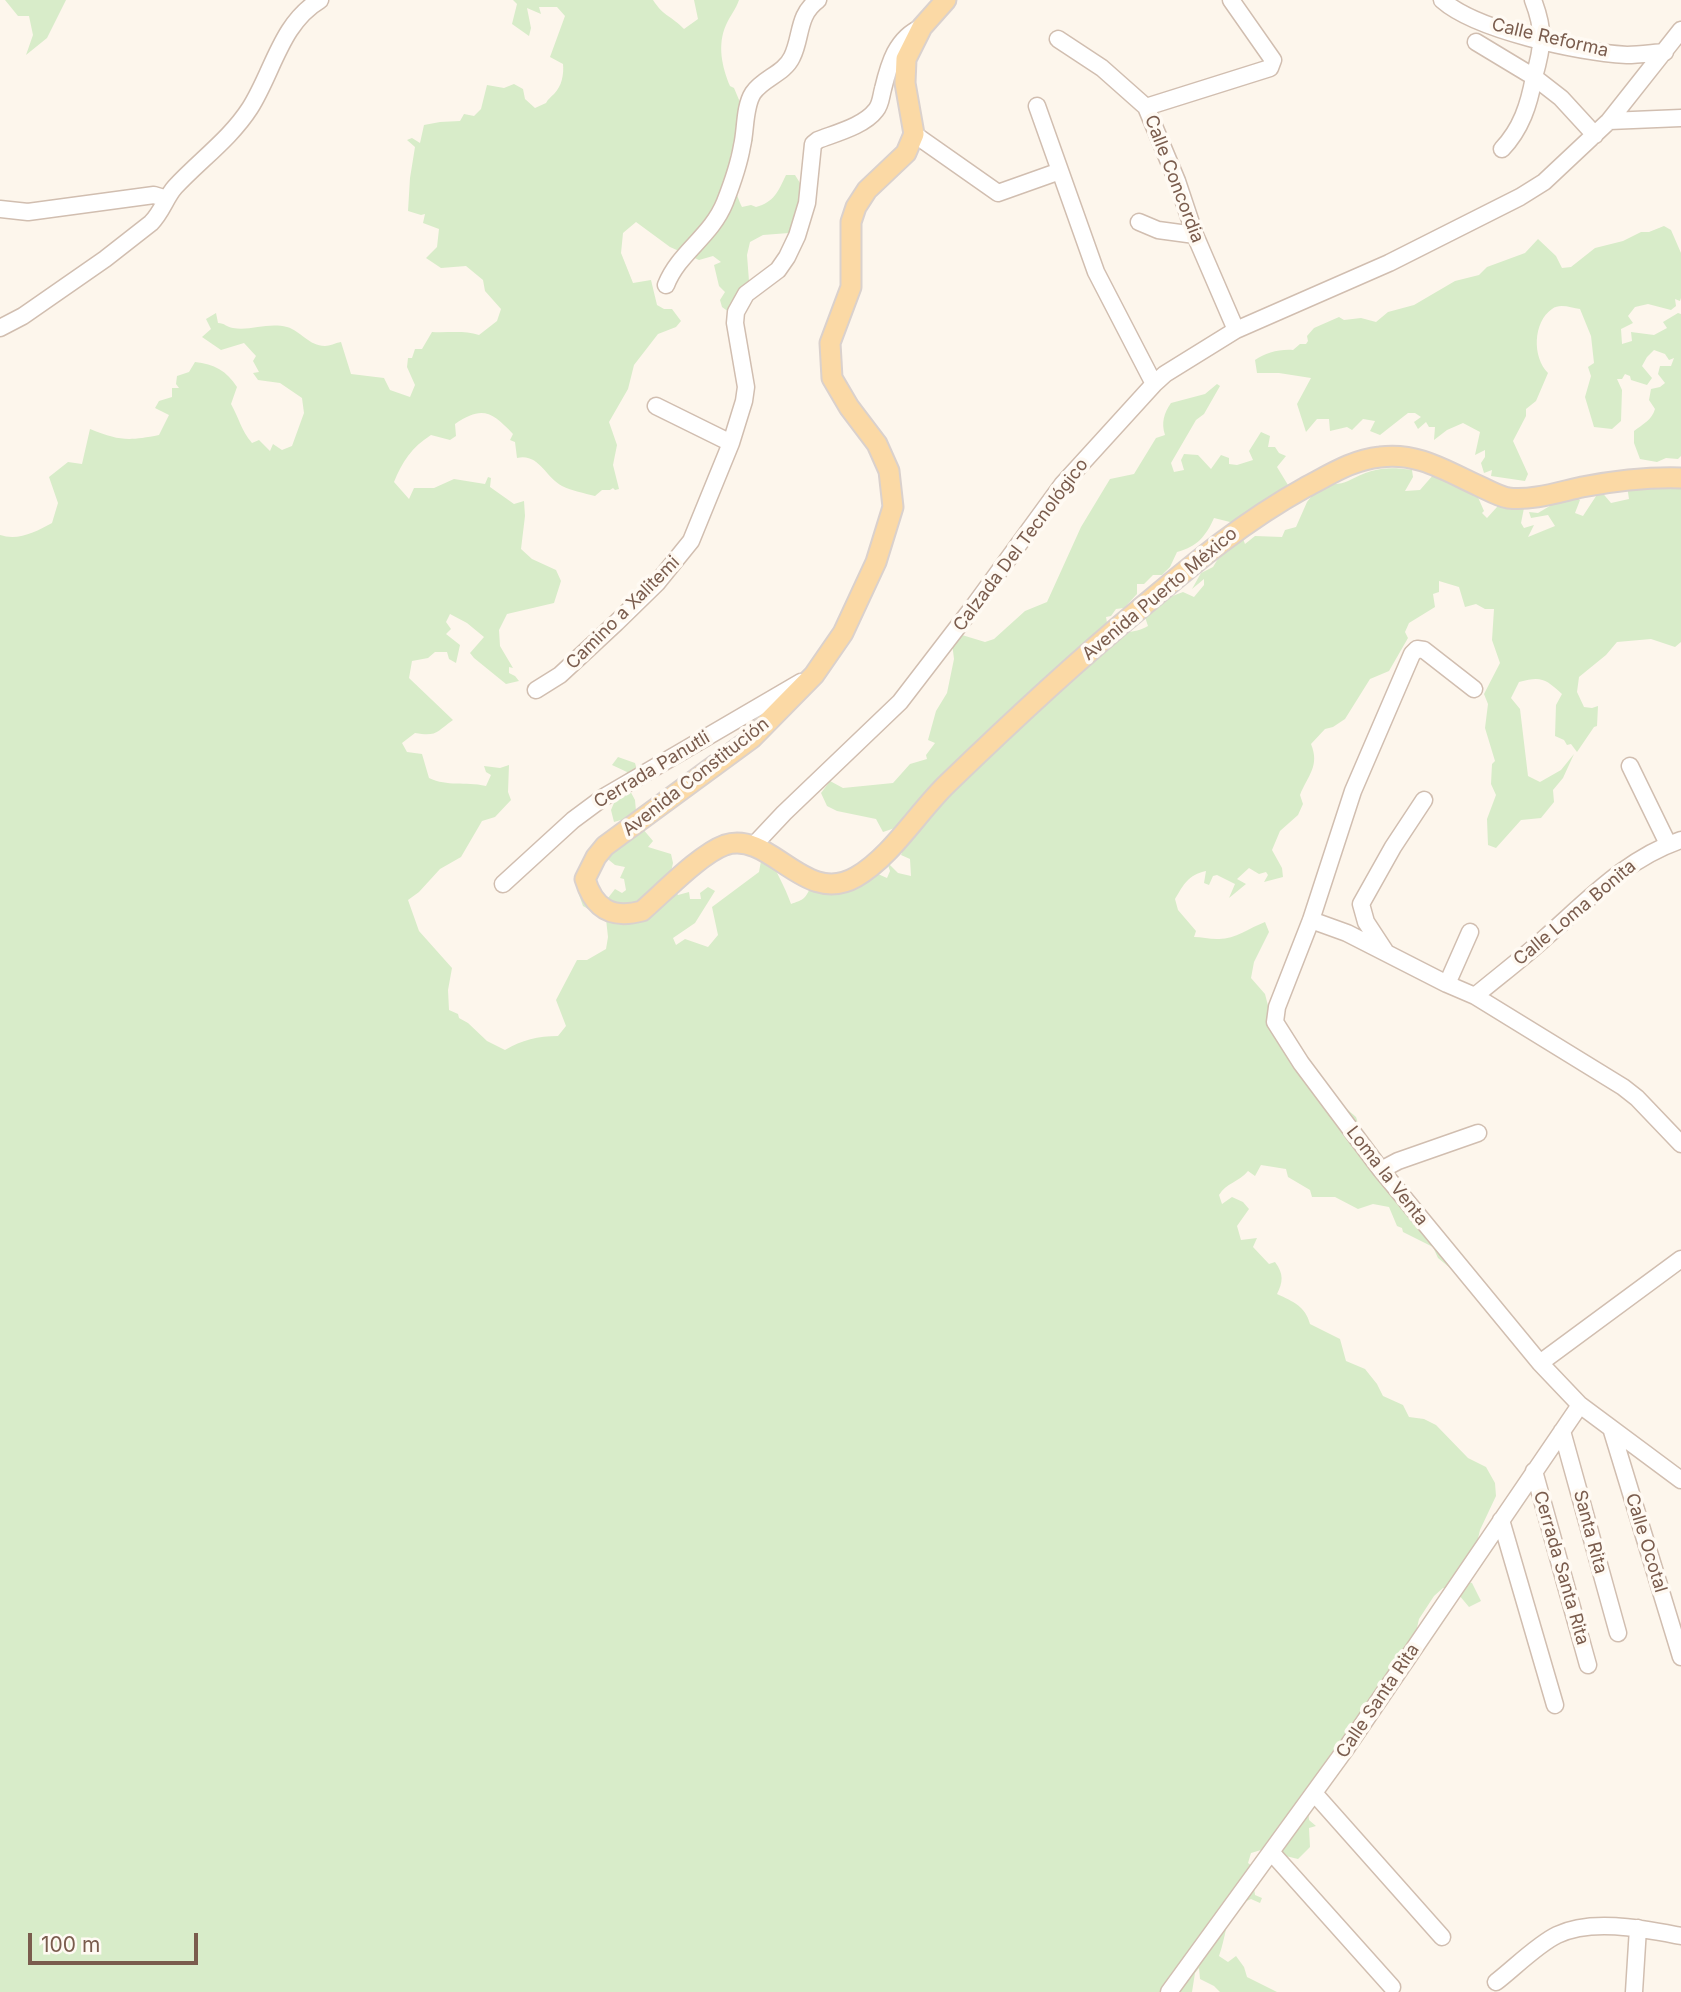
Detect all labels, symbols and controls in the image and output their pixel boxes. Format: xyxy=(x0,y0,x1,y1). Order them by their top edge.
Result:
street label: Calle Reforma xyxy=(1489,14,1611,62)
street label: Calle Concordia xyxy=(1140,112,1208,246)
street label: Calzada Del Tecnológico xyxy=(949,454,1093,636)
street label: Avenida Puerto México xyxy=(1078,523,1242,665)
street label: Camino a Xalitemi xyxy=(562,552,684,674)
street label: Avenida Constitución xyxy=(619,713,773,841)
street label: Cerrada Panutli xyxy=(590,727,714,813)
street label: Calle Loma Bonita xyxy=(1509,856,1641,970)
street label: Loma la Venta xyxy=(1342,1122,1432,1230)
street label: Cerrada Santa Rita xyxy=(1529,1488,1593,1648)
street label: Santa Rita xyxy=(1569,1488,1611,1576)
street label: Calle Ocotal xyxy=(1621,1491,1671,1595)
street label: Calle Santa Rita xyxy=(1332,1640,1424,1762)
scale bar xyxy=(32,1918,201,1962)
text: 100 m xyxy=(41,1932,100,1957)

